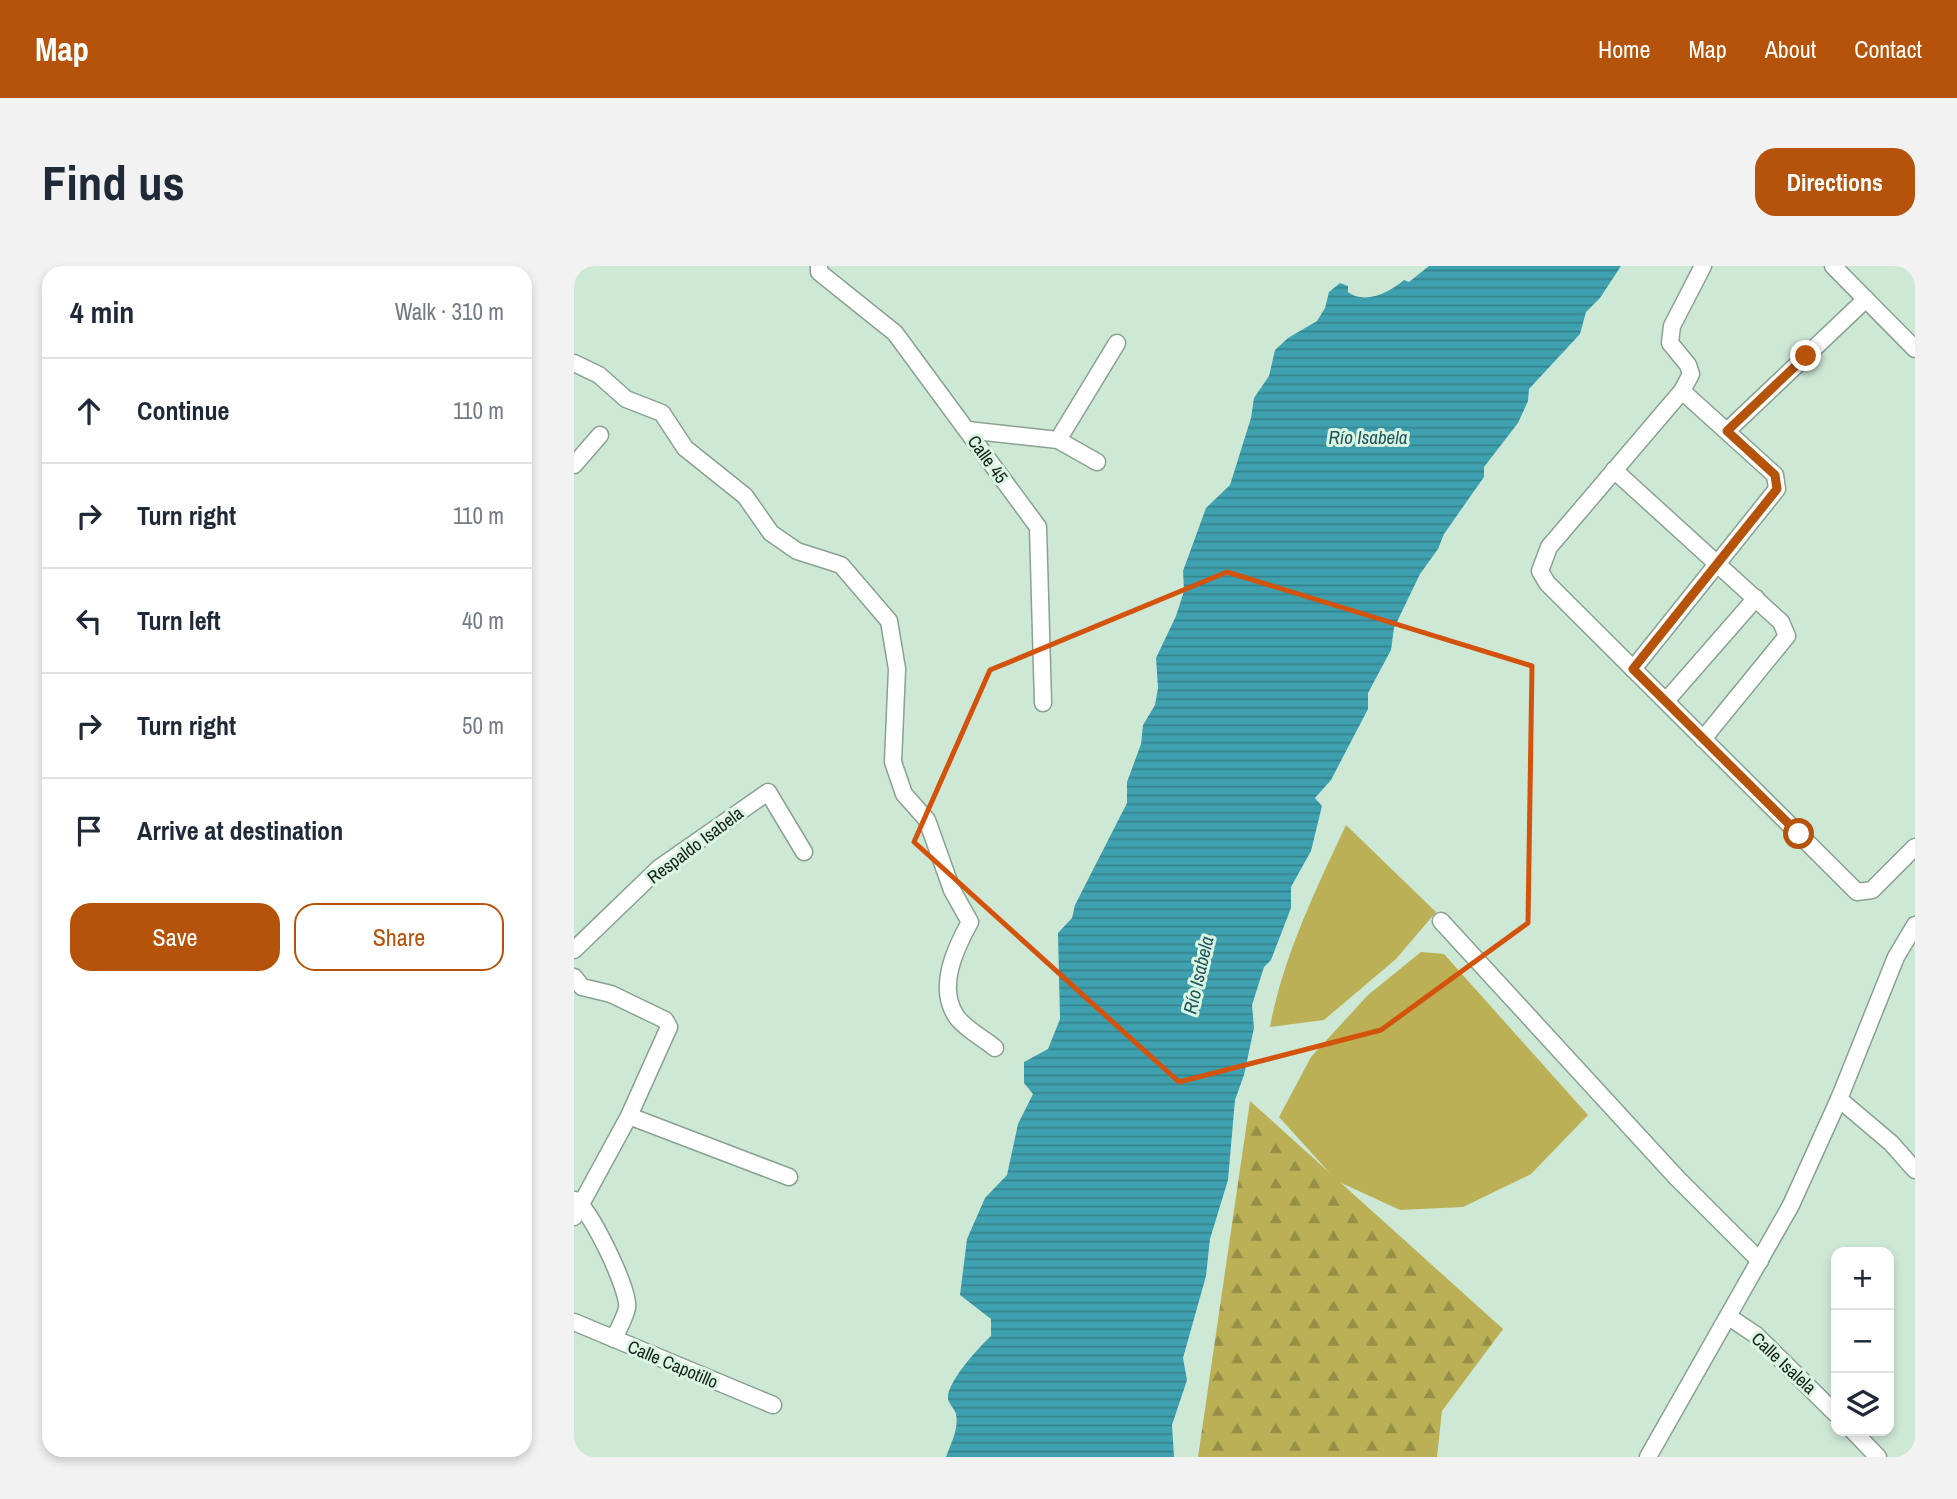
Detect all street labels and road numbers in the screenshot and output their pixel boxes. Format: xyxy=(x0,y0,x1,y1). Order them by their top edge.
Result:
street label: Calle 45 xyxy=(962,430,1014,488)
street label: Respaldo Isabela xyxy=(642,801,748,889)
street label: Calle Isalela xyxy=(1746,1326,1822,1400)
street label: Calle Capotillo xyxy=(624,1334,722,1394)

